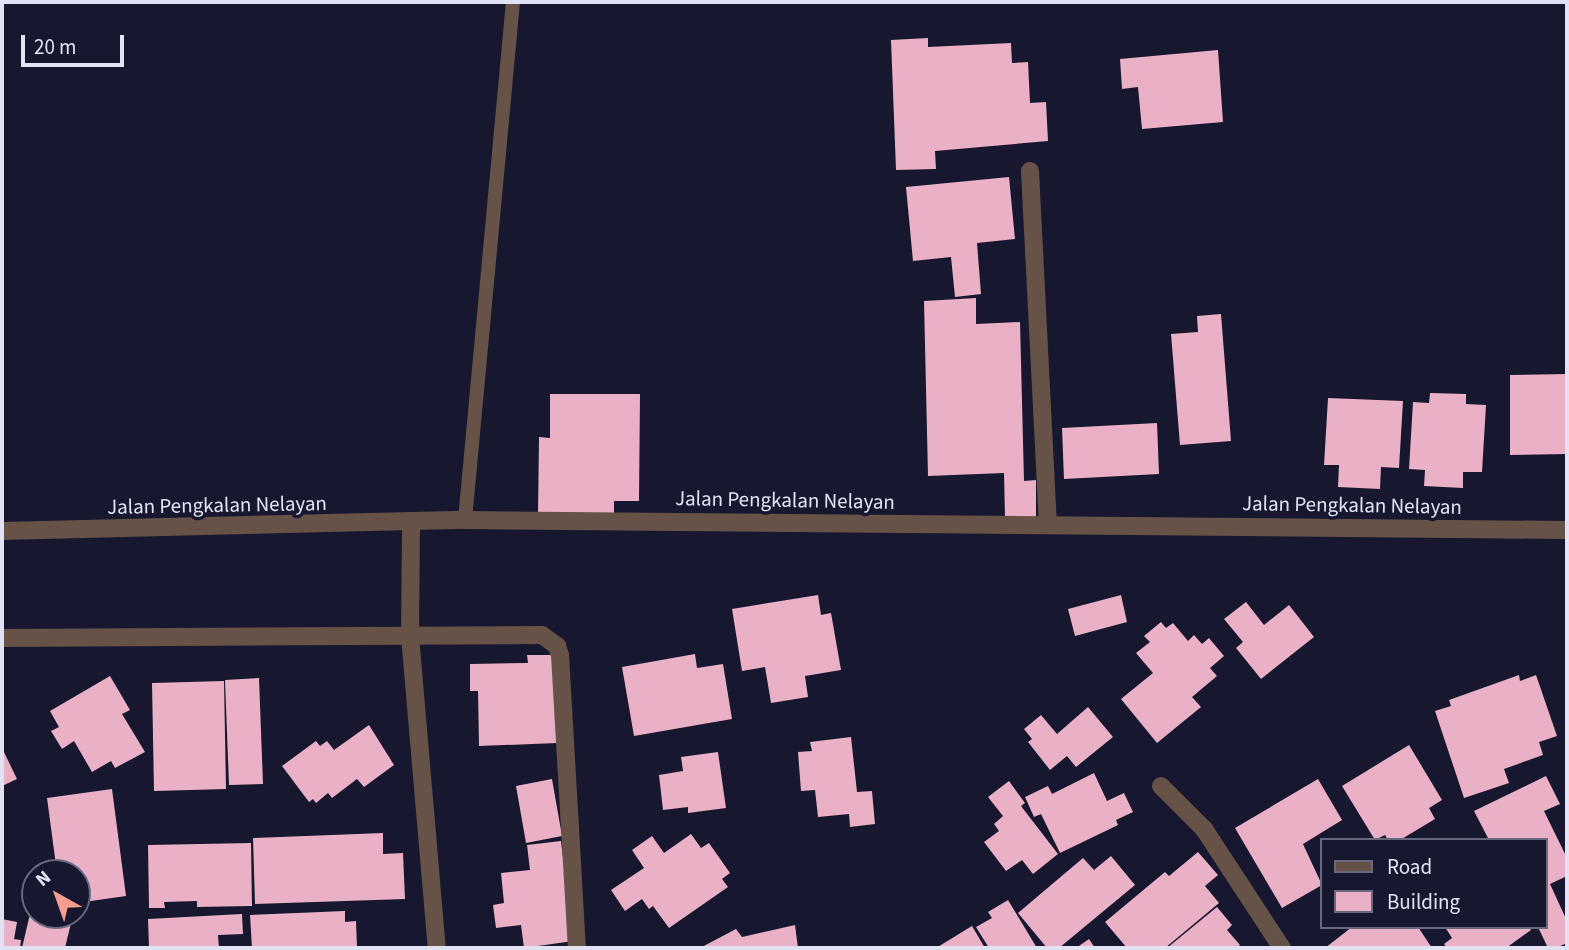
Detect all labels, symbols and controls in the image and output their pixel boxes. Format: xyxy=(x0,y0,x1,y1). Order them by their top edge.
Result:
scale bar xyxy=(24,21,128,65)
text: 20 m xyxy=(34,32,76,62)
street label: Jalan Pengkalan Nelayan xyxy=(675,485,895,515)
street label: Jalan Pengkalan Nelayan xyxy=(107,490,327,520)
street label: Jalan Pengkalan Nelayan xyxy=(1242,490,1462,520)
legend xyxy=(1320,838,1548,929)
text: Road xyxy=(1387,852,1432,882)
north arrow xyxy=(21,859,91,929)
text: N xyxy=(30,865,57,893)
text: Building xyxy=(1387,887,1460,917)

